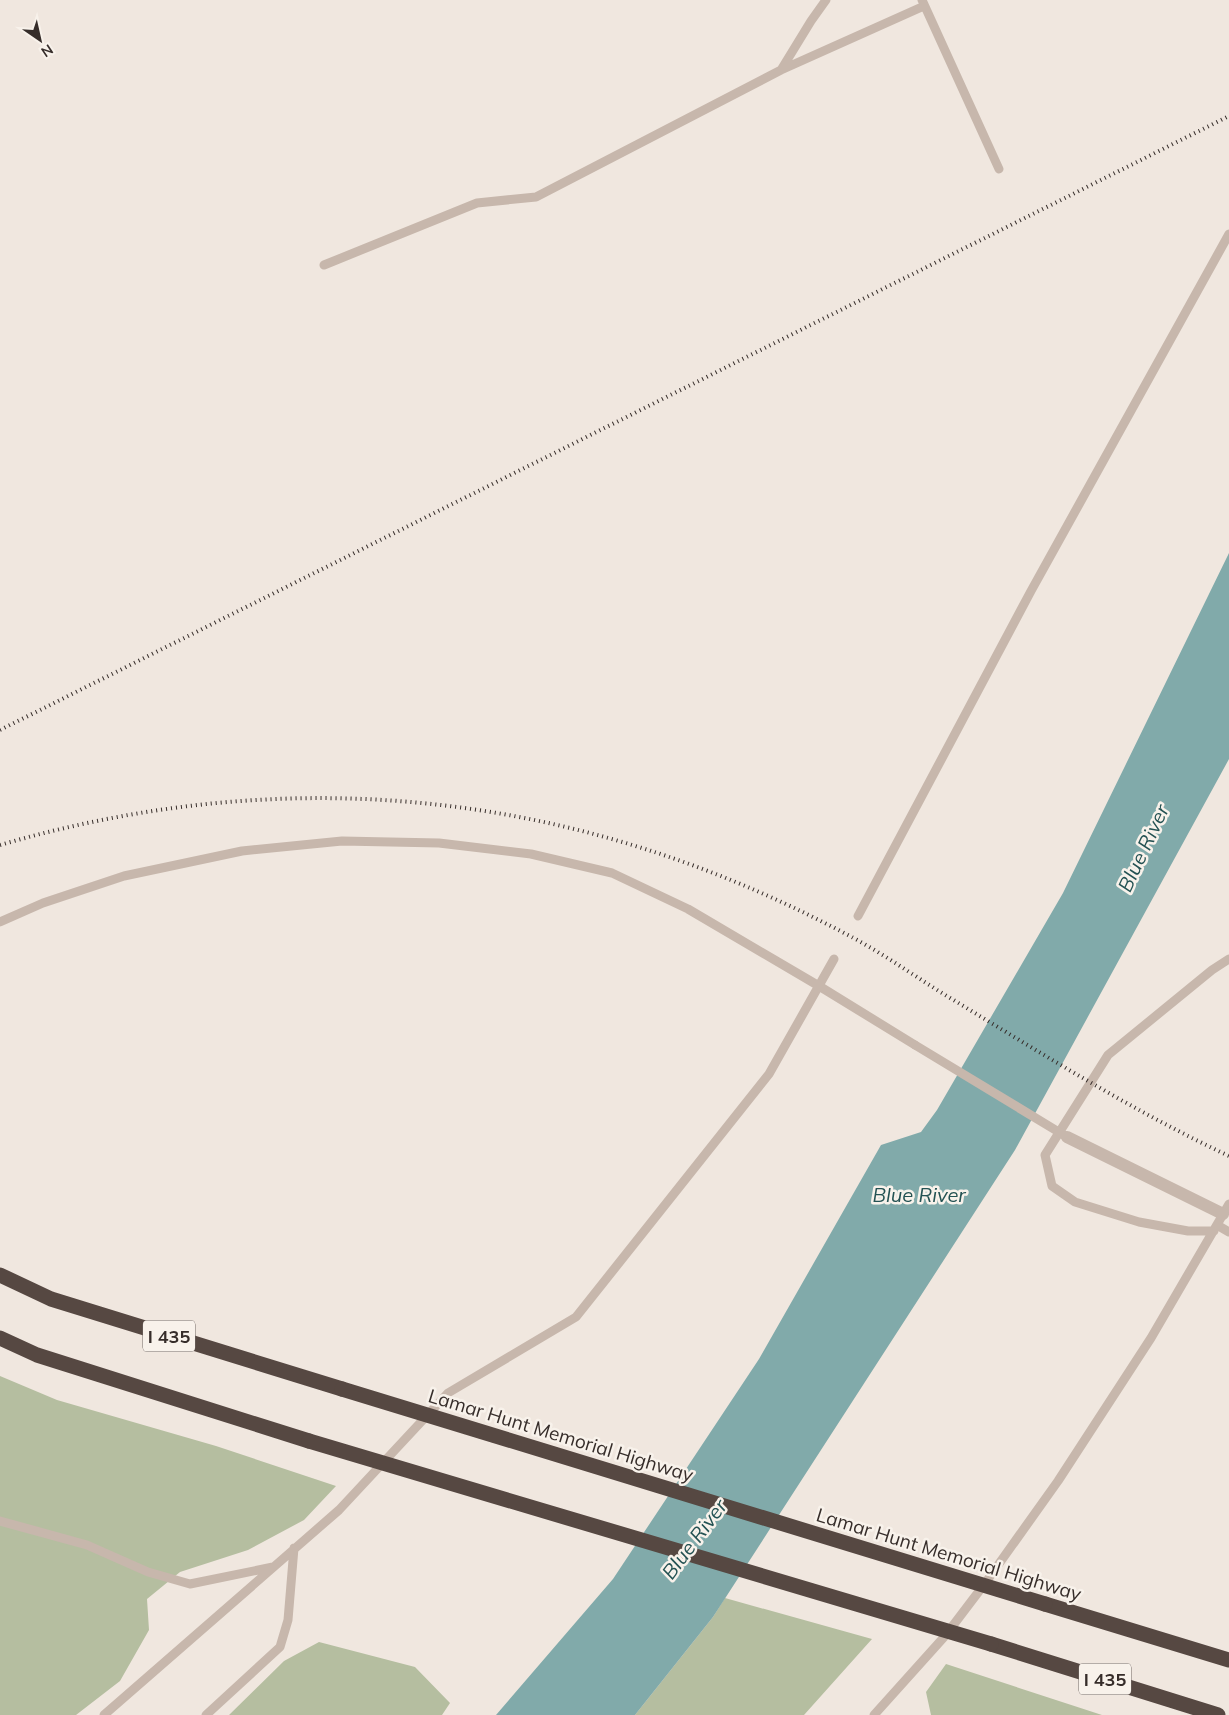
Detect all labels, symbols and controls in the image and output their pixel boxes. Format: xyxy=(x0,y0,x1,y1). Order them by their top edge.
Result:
north arrow xyxy=(15,15,65,65)
text: N xyxy=(38,40,57,61)
water label: Blue River xyxy=(1112,800,1174,896)
water label: Blue River xyxy=(872,1182,966,1207)
road number: I 435 xyxy=(143,1320,195,1352)
street label: Lamar Hunt Memorial Highway xyxy=(426,1383,696,1487)
water label: Blue River xyxy=(656,1494,732,1584)
street label: Lamar Hunt Memorial Highway xyxy=(814,1502,1084,1606)
road number: I 435 xyxy=(1079,1664,1131,1695)

